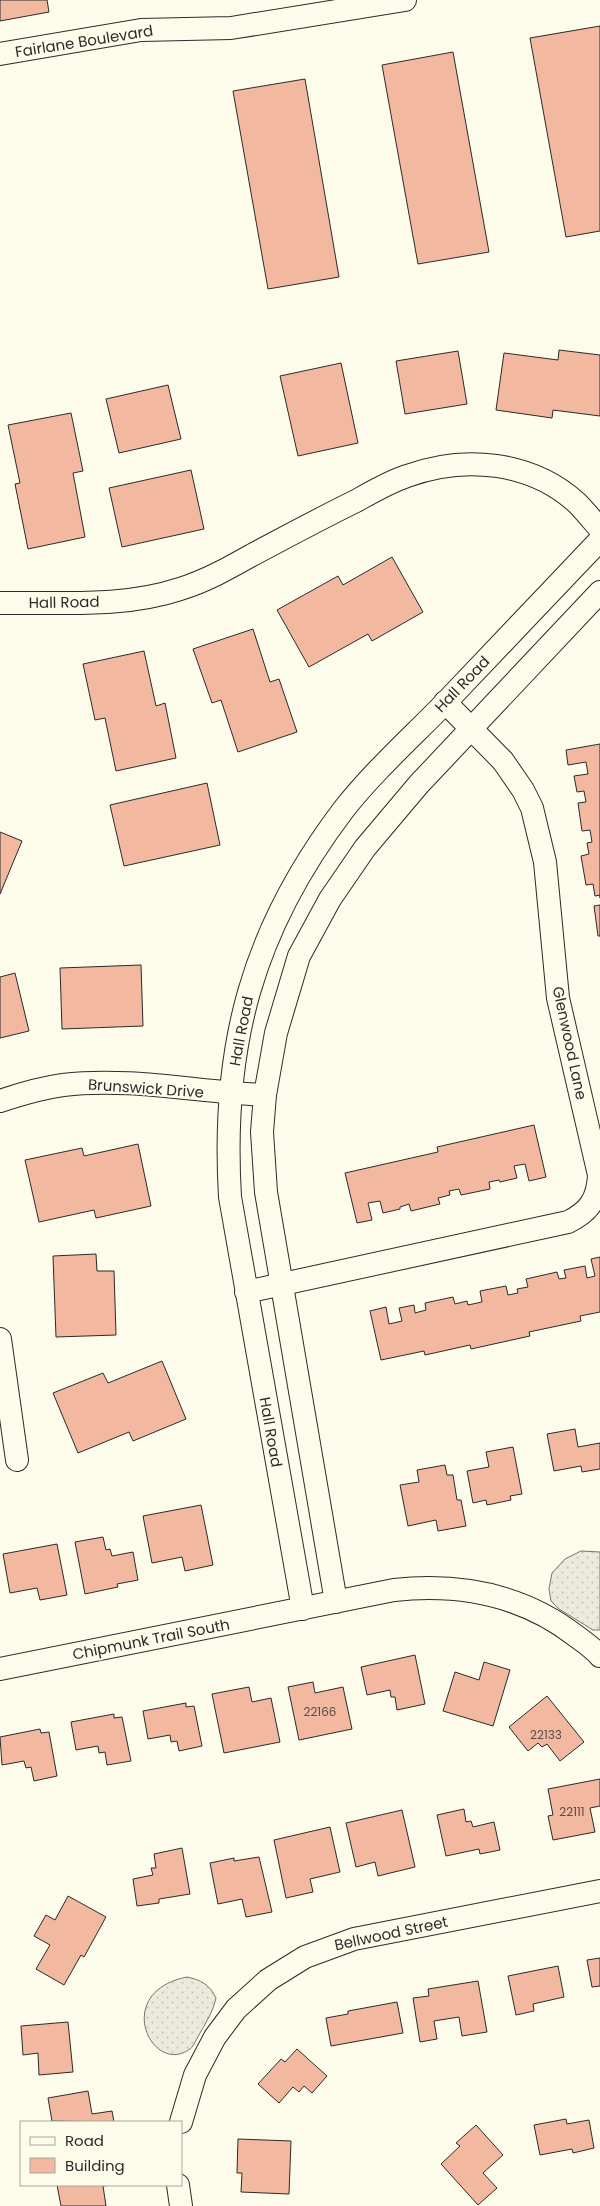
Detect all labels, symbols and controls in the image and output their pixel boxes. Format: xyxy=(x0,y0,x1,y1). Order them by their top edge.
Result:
street label: Fairlane Boulevard xyxy=(14,20,154,62)
street label: Hall Road xyxy=(28,591,100,613)
street label: Hall Road xyxy=(430,651,494,717)
street label: Glenwood Lane xyxy=(548,984,592,1102)
street label: Hall Road xyxy=(224,994,258,1068)
street label: Brunswick Drive xyxy=(87,1073,205,1103)
street label: Hall Road xyxy=(255,1395,287,1469)
street label: Chipmunk Trail South xyxy=(71,1613,231,1665)
house number: 22166 xyxy=(304,1703,336,1720)
house number: 22133 xyxy=(530,1726,562,1743)
house number: 22111 xyxy=(559,1803,585,1820)
street label: Bellwood Street xyxy=(332,1911,450,1955)
legend xyxy=(20,2121,182,2186)
text: Road xyxy=(65,2130,104,2151)
text: Building xyxy=(65,2155,125,2176)

